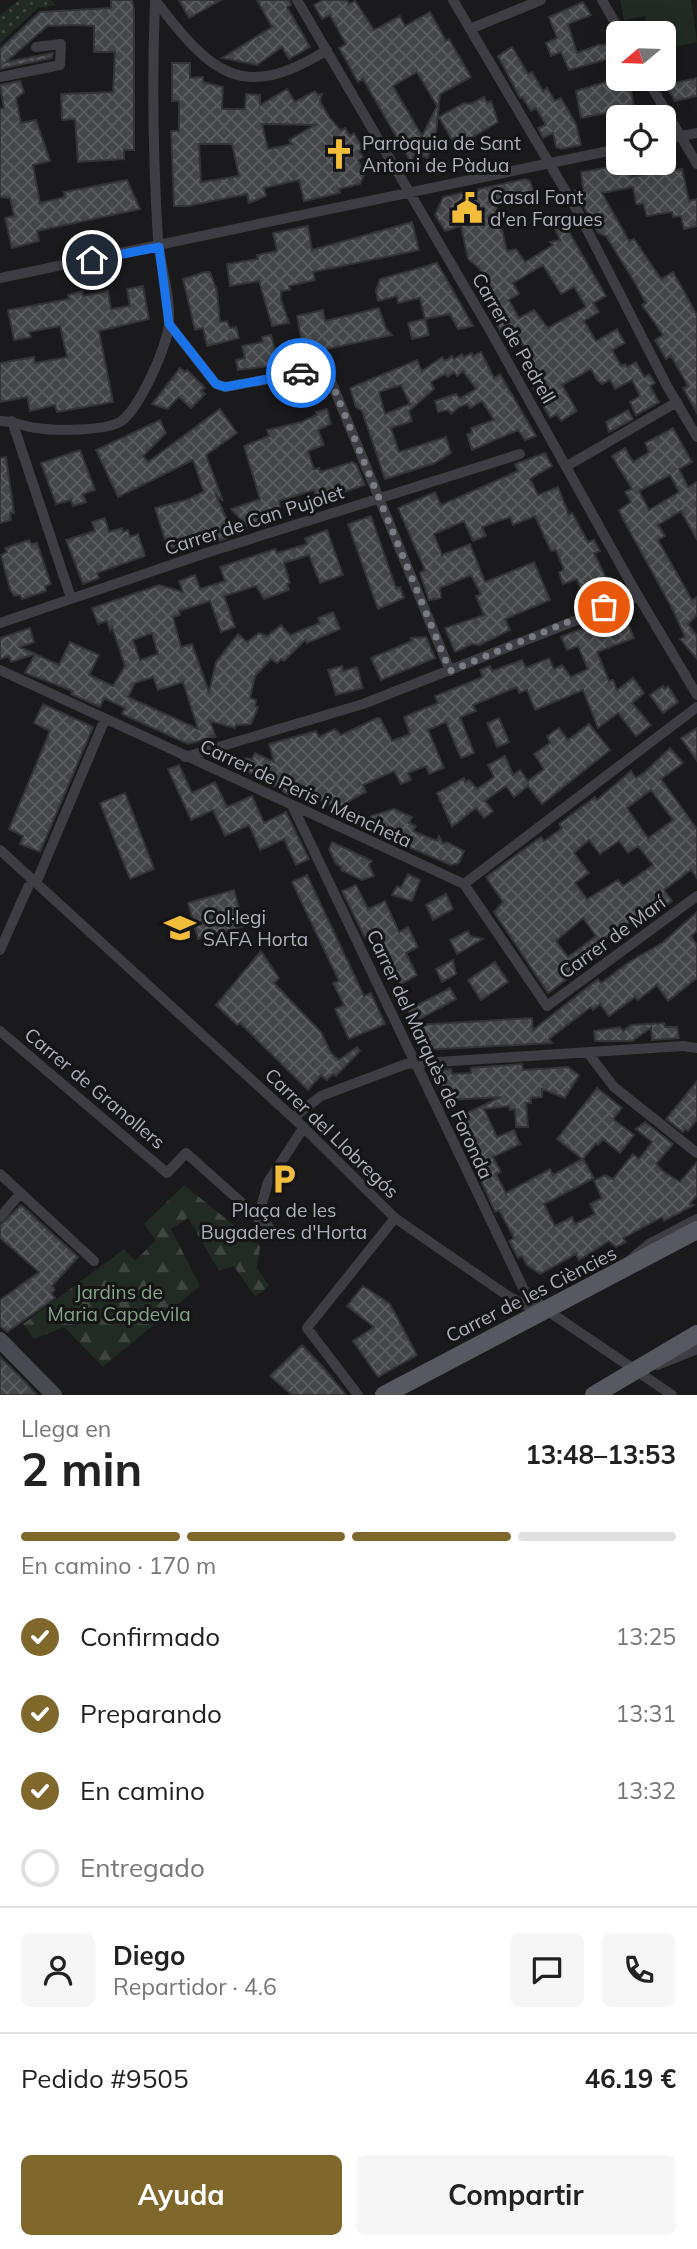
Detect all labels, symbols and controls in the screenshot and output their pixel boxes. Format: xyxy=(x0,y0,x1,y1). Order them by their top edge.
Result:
north arrow xyxy=(606,21,676,91)
map controls xyxy=(606,21,676,175)
button: locate xyxy=(606,105,676,175)
place label: Parròquia de Sant Antoni de Pàdua xyxy=(362,131,521,177)
church icon: Parròquia de Sant Antoni de Pàdua xyxy=(322,137,356,171)
place label: Casal Font d'en Fargues xyxy=(490,185,603,231)
public building icon: Casal Font d'en Fargues xyxy=(450,191,484,225)
pin xyxy=(62,230,122,290)
icon: home xyxy=(73,241,111,279)
street label: Carrer de Pedrell xyxy=(467,269,561,407)
courier xyxy=(266,338,336,408)
icon: car xyxy=(282,354,320,392)
street label: Carrer de Can Pujolet xyxy=(161,480,347,560)
pin xyxy=(574,577,634,637)
icon: bag xyxy=(585,588,623,626)
street label: Carrer de Peris i Mencheta xyxy=(196,733,416,853)
street label: Carrer de Marí xyxy=(554,889,671,984)
place label: Col·legi SAFA Horta xyxy=(203,905,308,951)
school or university icon: Col·legi SAFA Horta xyxy=(163,911,197,945)
street label: Carrer del Marquès de Foronda xyxy=(362,926,498,1182)
street label: Carrer de Granollers xyxy=(20,1022,170,1154)
street label: Carrer del Llobregós xyxy=(260,1063,404,1203)
parking icon: Plaça de les Bugaderes d'Horta xyxy=(267,1162,301,1196)
place label: Plaça de les Bugaderes d'Horta xyxy=(201,1198,367,1244)
street label: Carrer de les Ciències xyxy=(442,1241,620,1347)
park label: Jardins de Maria Capdevila xyxy=(47,1280,191,1326)
text: Llega en xyxy=(21,1414,111,1443)
text: 13:48–13:53 xyxy=(525,1438,676,1471)
text: 2 min xyxy=(21,1440,142,1498)
text: En camino · 170 m xyxy=(21,1551,216,1580)
icon: check xyxy=(21,1618,59,1656)
text: Confirmado xyxy=(80,1620,220,1653)
text: 13:25 xyxy=(616,1622,676,1651)
icon: check xyxy=(21,1695,59,1733)
text: Preparando xyxy=(80,1697,222,1730)
text: 13:31 xyxy=(616,1699,676,1728)
icon: check xyxy=(21,1772,59,1810)
text: En camino xyxy=(80,1774,205,1807)
text: 13:32 xyxy=(616,1776,676,1805)
text: Entregado xyxy=(80,1851,205,1884)
button: person xyxy=(21,1933,95,2007)
button: chat xyxy=(510,1933,584,2007)
button: phone xyxy=(602,1933,676,2007)
text: Diego xyxy=(113,1939,185,1972)
text: Repartidor · 4.6 xyxy=(113,1972,277,2001)
text: Pedido #9505 xyxy=(21,2062,189,2095)
text: 46.19 € xyxy=(584,2062,676,2095)
button: Ayuda xyxy=(21,2155,342,2235)
button: Compartir xyxy=(356,2155,676,2235)

